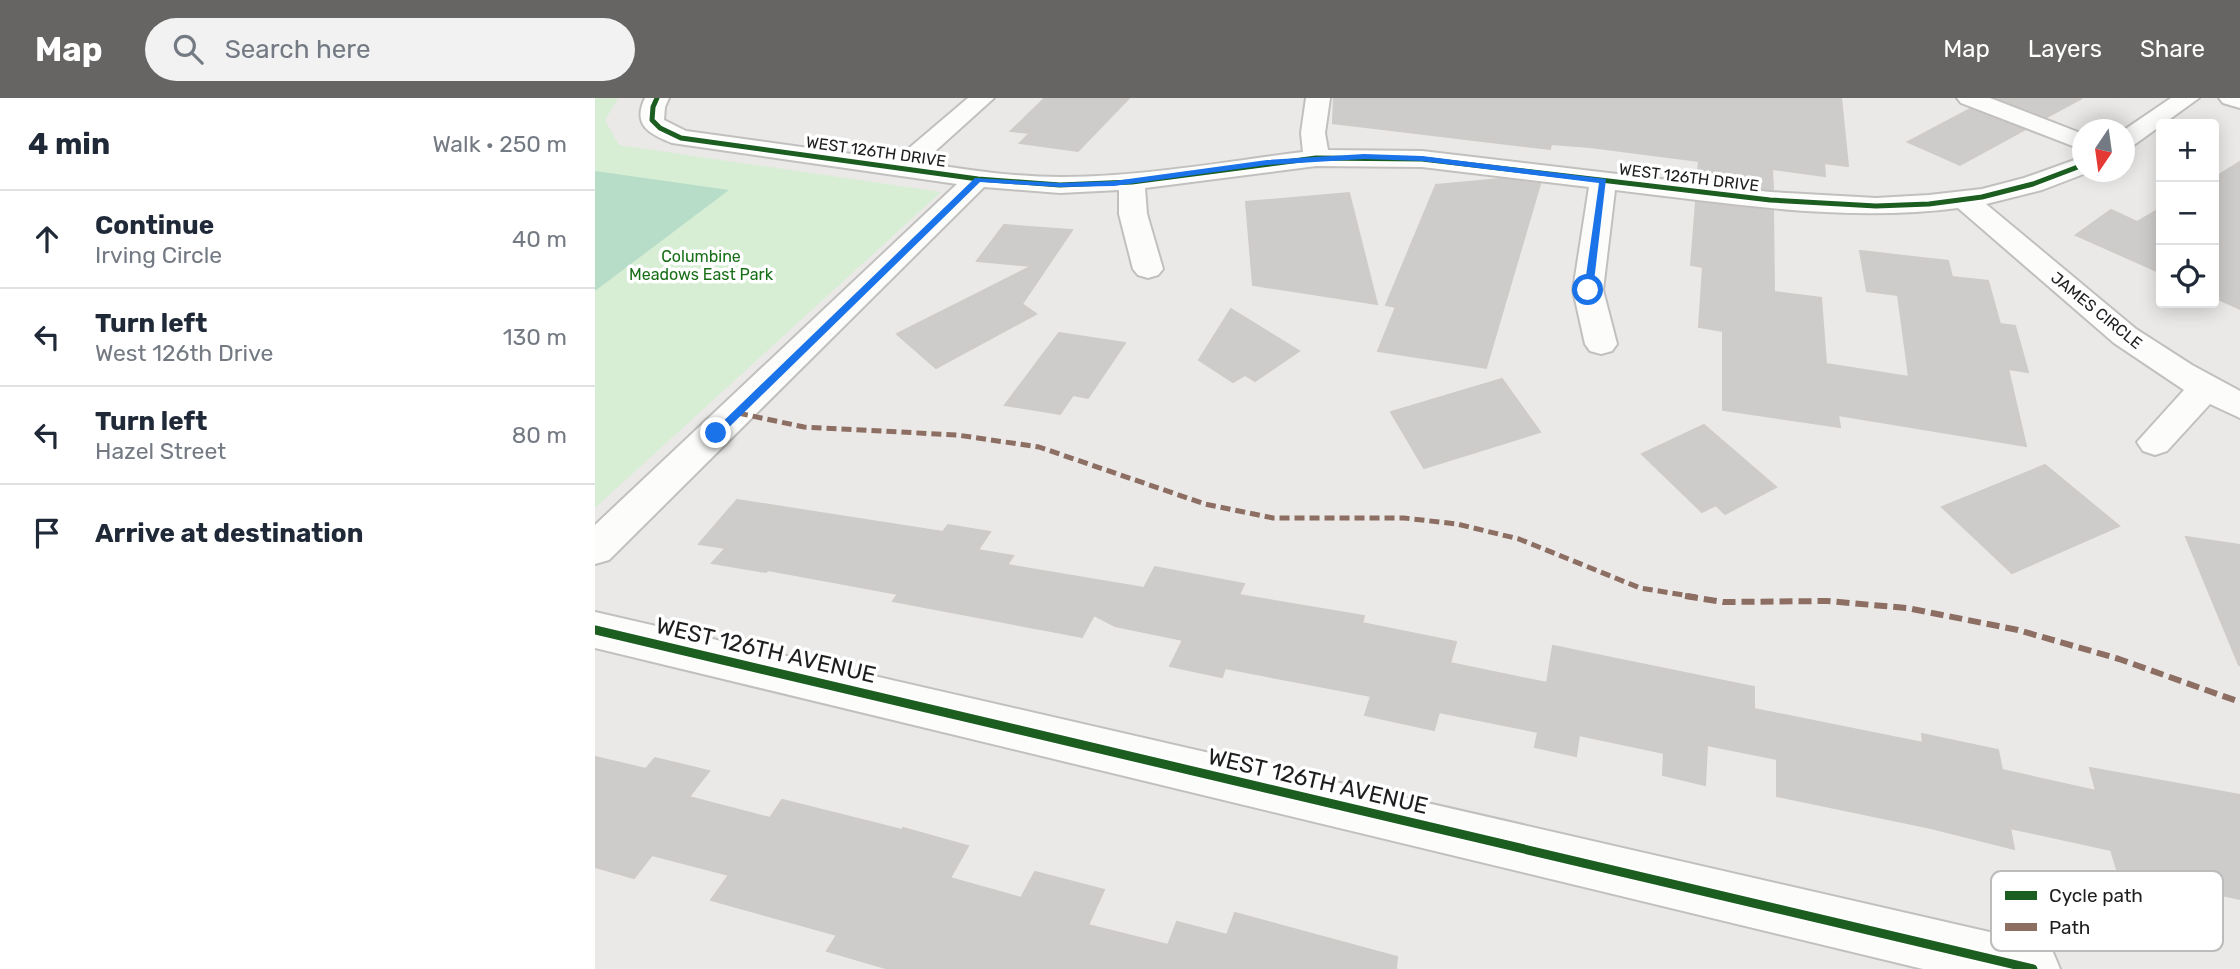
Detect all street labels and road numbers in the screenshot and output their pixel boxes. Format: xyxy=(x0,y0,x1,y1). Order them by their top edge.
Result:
street label: WEST 126TH DRIVE xyxy=(805,132,947,171)
street label: WEST 126TH DRIVE xyxy=(1618,159,1760,196)
street label: JAMES CIRCLE xyxy=(2047,268,2146,353)
street label: WEST 126TH AVENUE xyxy=(653,611,879,689)
street label: WEST 126TH AVENUE xyxy=(1205,742,1431,820)

